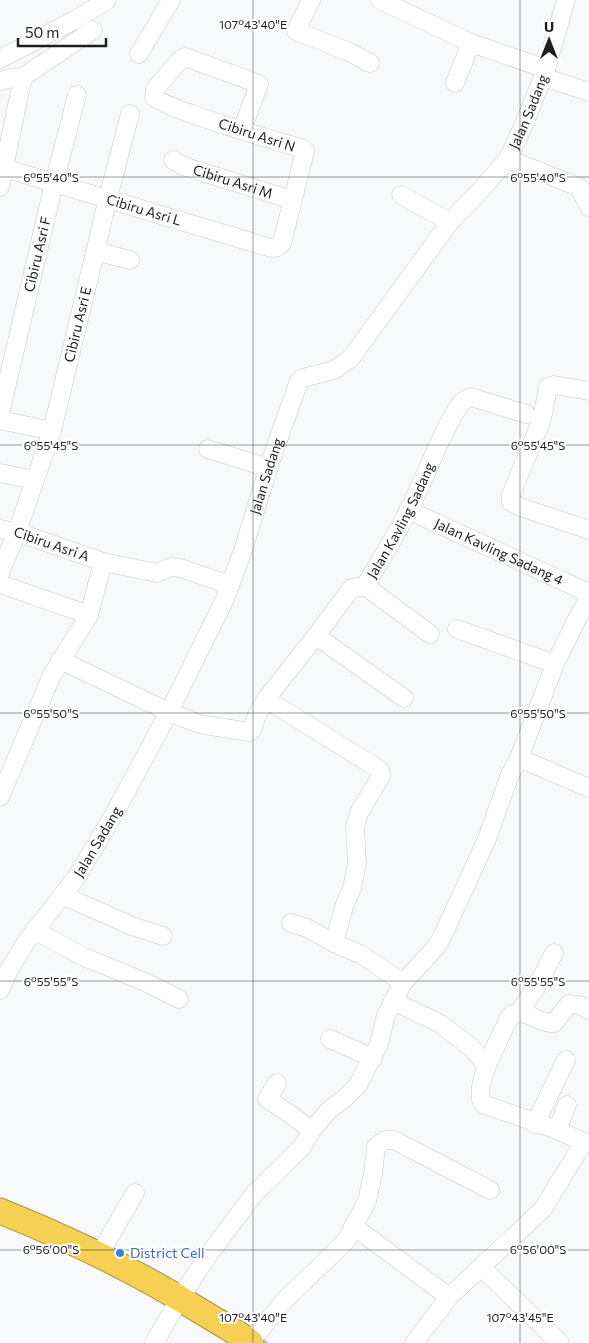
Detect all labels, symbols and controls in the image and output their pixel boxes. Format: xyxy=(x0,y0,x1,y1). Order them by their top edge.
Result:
scale bar xyxy=(18,15,105,47)
north arrow xyxy=(524,15,574,65)
text: 107°43'40"E xyxy=(219,17,287,31)
text: U xyxy=(544,18,554,35)
text: 50 m xyxy=(25,23,59,41)
street label: Jalan Sadang xyxy=(505,71,551,152)
street label: Cibiru Asri N xyxy=(217,114,298,155)
street label: Cibiru Asri M xyxy=(191,161,275,202)
text: 6°55'40"S xyxy=(23,170,79,184)
text: 6°55'40"S xyxy=(510,170,566,184)
street label: Cibiru Asri L xyxy=(105,190,183,229)
street label: Cibiru Asri F xyxy=(20,215,54,294)
street label: Cibiru Asri E xyxy=(60,285,94,364)
street label: Jalan Sadang xyxy=(246,435,286,516)
text: 6°55'45"S xyxy=(24,438,78,452)
text: 6°55'45"S xyxy=(511,438,565,452)
street label: Jalan Kavling Sadang xyxy=(363,459,438,581)
street label: Jalan Kavling Sadang 4 xyxy=(432,514,567,588)
street label: Cibiru Asri A xyxy=(12,523,92,565)
text: 6°55'50"S xyxy=(23,706,79,720)
text: 6°55'50"S xyxy=(510,706,566,720)
street label: Jalan Sadang xyxy=(69,803,125,880)
text: 6°55'55"S xyxy=(24,974,78,988)
text: 6°55'55"S xyxy=(511,974,565,988)
text: 6°56'00"S xyxy=(23,1242,79,1256)
text: 6°56'00"S xyxy=(510,1242,566,1256)
place label: District Cell xyxy=(130,1244,205,1261)
marker: District Cell xyxy=(114,1247,126,1259)
text: 107°43'40"E xyxy=(219,1310,287,1324)
text: 107°43'45"E xyxy=(486,1310,554,1324)

